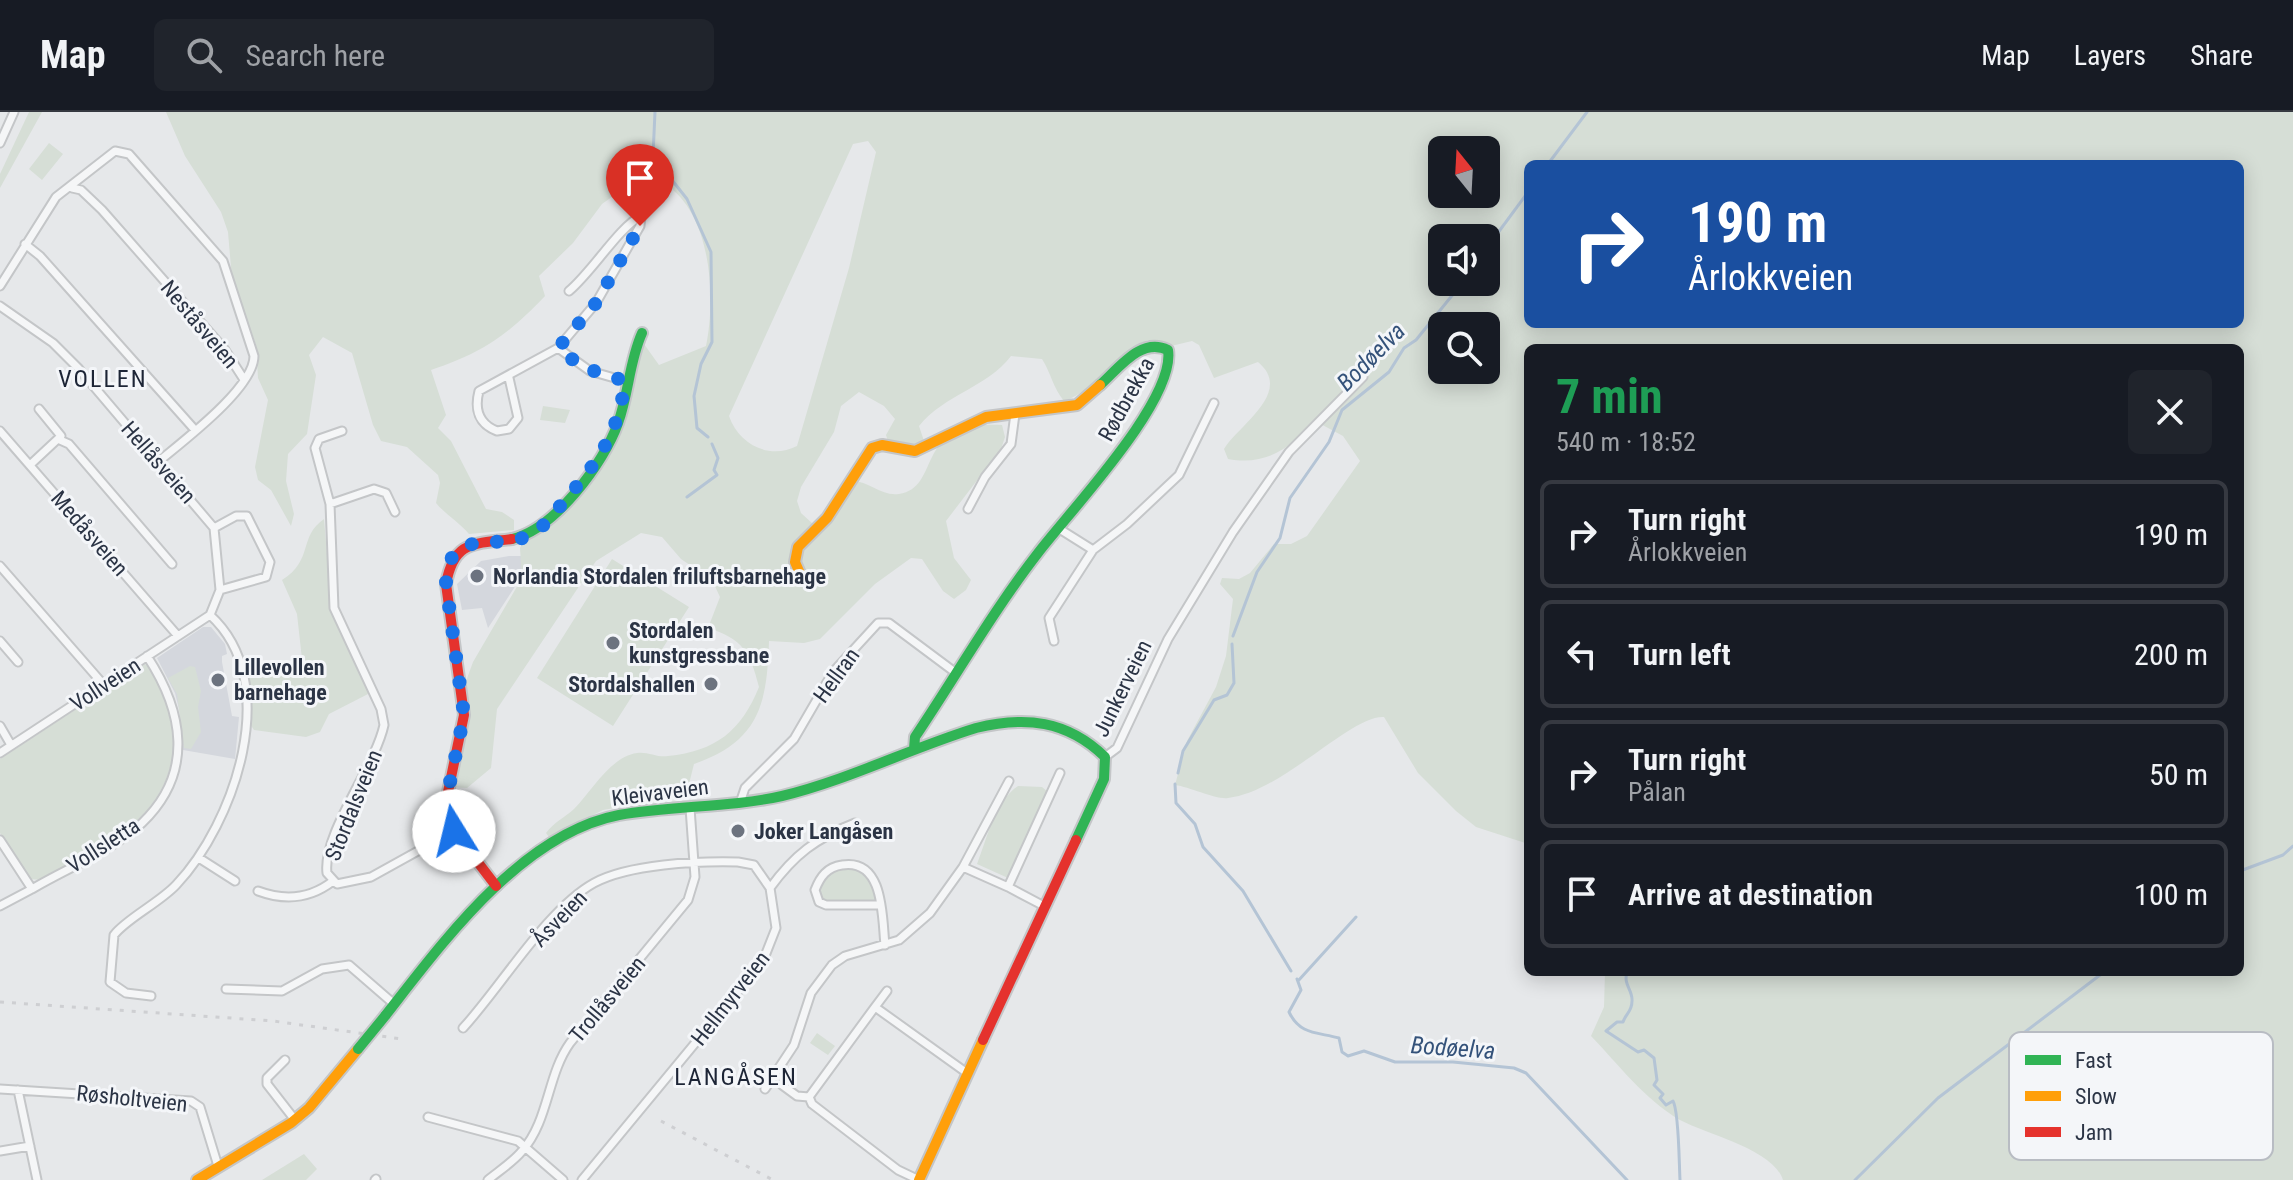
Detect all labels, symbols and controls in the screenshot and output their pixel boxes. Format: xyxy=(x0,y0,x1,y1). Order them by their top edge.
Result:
search box xyxy=(154,19,714,91)
text: Map xyxy=(40,33,106,77)
icon: search xyxy=(182,33,226,77)
text: Search here xyxy=(246,38,385,73)
text: Map xyxy=(1981,39,2030,72)
text: Layers xyxy=(2074,39,2146,72)
text: Share xyxy=(2190,39,2253,72)
north arrow xyxy=(1428,136,1500,208)
map controls xyxy=(1428,136,1500,384)
pin xyxy=(606,144,674,226)
icon: arrive xyxy=(618,156,662,200)
text: 190 m xyxy=(1688,190,1827,256)
icon: right xyxy=(1556,192,1660,296)
button: sound xyxy=(1428,224,1500,296)
text: Årlokkveien xyxy=(1688,257,1853,299)
street label: Neståsveien xyxy=(156,275,243,373)
button: search xyxy=(1428,312,1500,384)
water label: Bodøelva xyxy=(1331,317,1411,397)
street label: Rødbrekka xyxy=(1093,353,1160,445)
district label: VOLLEN xyxy=(58,365,148,393)
text: 7 min xyxy=(1556,368,1663,425)
button: close xyxy=(2128,370,2212,454)
street label: Hellåsveien xyxy=(116,416,201,508)
text: 540 m · 18:52 xyxy=(1556,427,1696,457)
street label: Medåsveien xyxy=(46,486,133,581)
text: Turn right xyxy=(1628,502,1746,537)
icon: right xyxy=(1560,512,1604,556)
text: 190 m xyxy=(2134,517,2208,552)
text: Årlokkveien xyxy=(1628,537,1747,567)
place label: Norlandia Stordalen friluftsbarnehage xyxy=(493,564,826,589)
marker: Norlandia Stordalen friluftsbarnehage xyxy=(468,567,486,585)
place label: Stordalen kunstgressbane xyxy=(629,618,769,668)
icon: left xyxy=(1560,632,1604,676)
marker: Stordalen kunstgressbane xyxy=(604,634,622,652)
street label: Junkerveien xyxy=(1088,636,1157,741)
text: Turn left xyxy=(1628,637,1731,672)
text: 200 m xyxy=(2134,637,2208,672)
street label: Hellran xyxy=(808,643,865,708)
street label: Vollveien xyxy=(66,653,145,716)
place label: Lillevollen barnehage xyxy=(234,655,327,705)
marker: Lillevollen barnehage xyxy=(209,671,227,689)
place label: Stordalshallen xyxy=(568,672,695,697)
marker: Stordalshallen xyxy=(702,675,720,693)
text: Turn right xyxy=(1628,742,1746,777)
street label: Stordalsveien xyxy=(320,746,387,864)
icon: right xyxy=(1560,752,1604,796)
text: 50 m xyxy=(2149,757,2208,792)
street label: Kleivaveien xyxy=(610,774,710,811)
text: Pålan xyxy=(1628,777,1686,807)
position arrow xyxy=(412,789,496,873)
street label: Vollsletta xyxy=(62,813,144,878)
place label: Joker Langåsen xyxy=(754,819,893,844)
marker: Joker Langåsen xyxy=(729,822,747,840)
icon: arrive xyxy=(1560,872,1604,916)
text: Arrive at destination xyxy=(1628,877,1873,912)
text: 100 m xyxy=(2134,877,2208,912)
street label: Åsveien xyxy=(526,884,592,952)
street label: Hellmyrveien xyxy=(686,946,775,1050)
street label: Trollåsveien xyxy=(564,951,651,1047)
water label: Bodøelva xyxy=(1410,1031,1496,1065)
legend xyxy=(2009,1032,2273,1160)
text: Fast xyxy=(2075,1048,2112,1073)
district label: LANGÅSEN xyxy=(674,1062,798,1091)
street label: Røsholtveien xyxy=(75,1080,189,1117)
text: Slow xyxy=(2075,1084,2117,1109)
text: Jam xyxy=(2075,1120,2113,1145)

